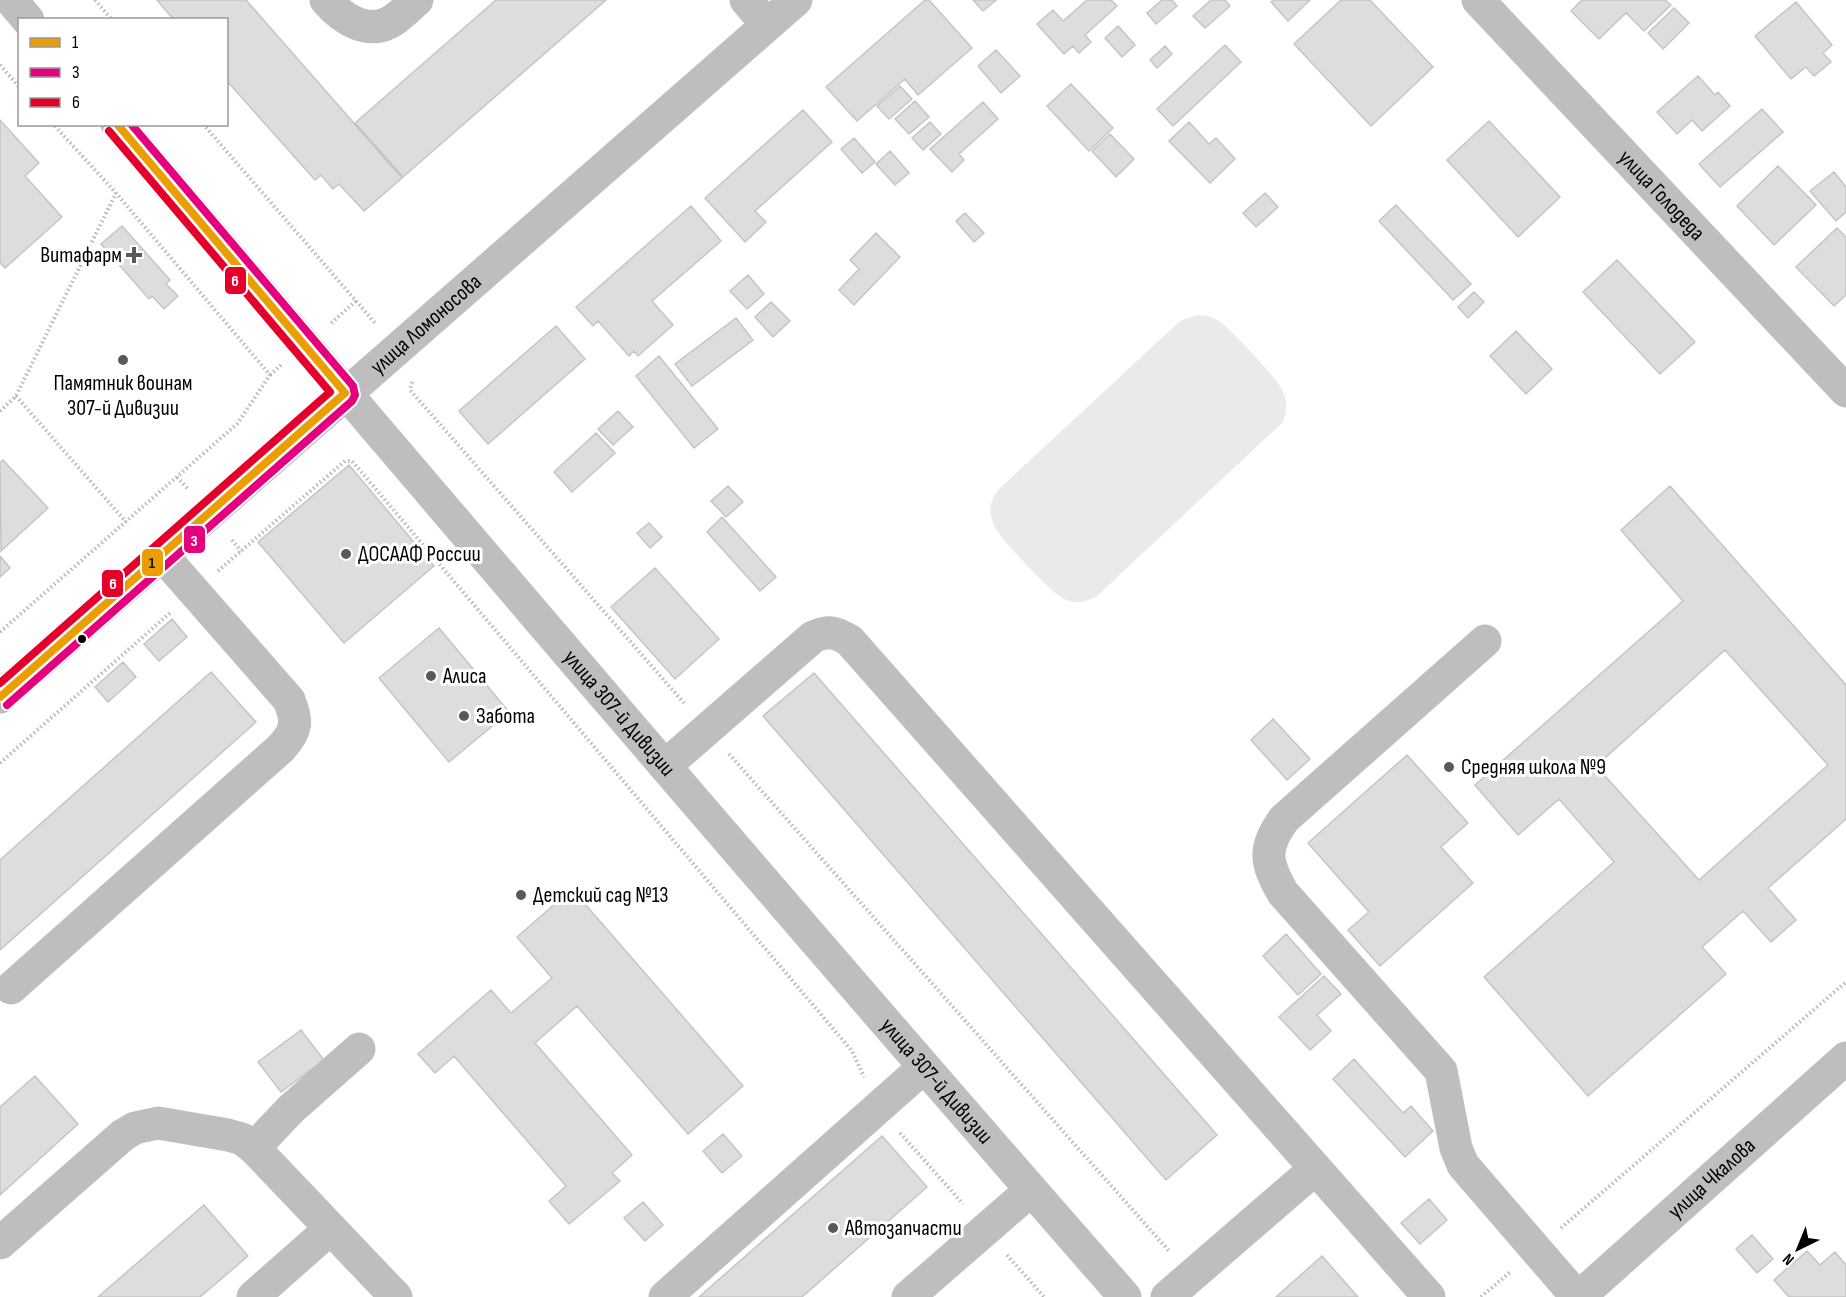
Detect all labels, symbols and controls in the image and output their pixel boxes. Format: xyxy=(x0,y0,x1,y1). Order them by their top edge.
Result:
legend xyxy=(18,18,228,126)
text: 1 xyxy=(72,32,79,53)
text: 3 xyxy=(72,62,80,83)
text: 6 xyxy=(72,92,80,113)
street label: улица Голодеда xyxy=(1613,144,1711,246)
place label: Витафарм xyxy=(40,242,122,269)
marker: Витафарм xyxy=(127,248,141,262)
line badge: 6 xyxy=(224,266,247,295)
street label: улица Ломоносова xyxy=(365,268,487,380)
text: 6 xyxy=(231,272,239,291)
marker: Памятник воинам 307-й Дивизии xyxy=(116,353,130,367)
place label: Памятник воинам 307-й Дивизии xyxy=(53,370,193,422)
line badge: 3 xyxy=(183,525,206,554)
text: 3 xyxy=(190,532,198,551)
place label: ДОСААФ России xyxy=(358,541,481,568)
marker: ДОСААФ России xyxy=(339,547,353,561)
line badge: 1 xyxy=(141,548,164,577)
text: 1 xyxy=(149,554,156,573)
line badge: 6 xyxy=(101,569,124,598)
text: 6 xyxy=(109,575,117,594)
unlabelled marker xyxy=(76,633,88,645)
street label: улица 307-й Дивизии xyxy=(557,644,681,782)
place label: Алиса xyxy=(442,663,486,690)
marker: Алиса xyxy=(424,669,438,683)
place label: Забота xyxy=(476,703,535,730)
marker: Забота xyxy=(457,709,471,723)
place label: Средняя школа №9 xyxy=(1461,754,1606,781)
marker: Средняя школа №9 xyxy=(1442,760,1456,774)
place label: Детский сад №13 xyxy=(533,882,669,909)
marker: Детский сад №13 xyxy=(514,888,528,902)
street label: улица 307-й Дивизии xyxy=(875,1012,999,1150)
street label: улица Чкалова xyxy=(1662,1132,1761,1225)
place label: Автозапчасти xyxy=(844,1215,962,1242)
north arrow xyxy=(1768,1219,1828,1279)
marker: Автозапчасти xyxy=(826,1221,840,1235)
text: N xyxy=(1779,1249,1798,1269)

